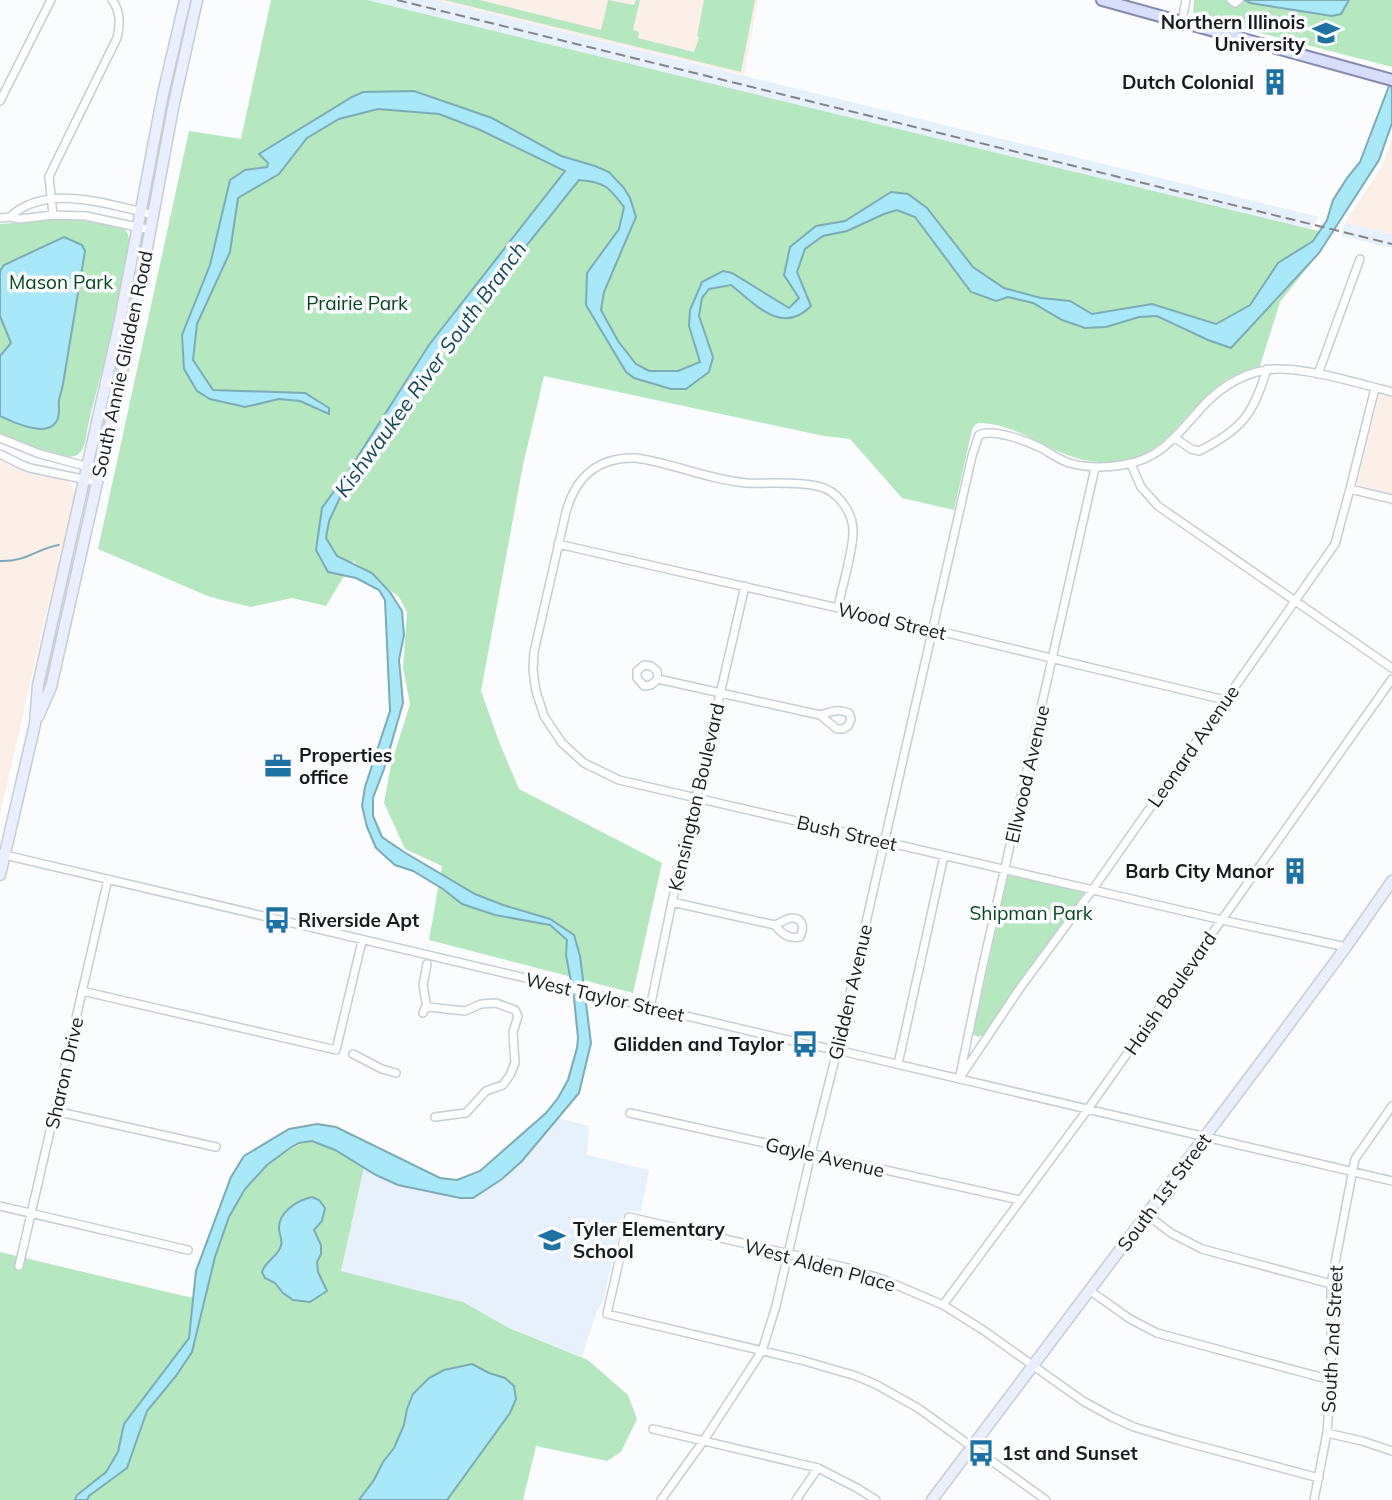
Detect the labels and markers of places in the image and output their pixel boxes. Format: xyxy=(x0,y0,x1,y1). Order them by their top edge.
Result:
place label: Northern Illinois University xyxy=(1161,10,1306,56)
school or university icon: Northern Illinois University xyxy=(1311,18,1341,48)
building icon: Dutch Colonial xyxy=(1260,67,1290,97)
place label: Dutch Colonial xyxy=(1122,70,1254,94)
place label: Properties office xyxy=(299,743,392,789)
office icon: Properties office xyxy=(263,751,293,781)
building icon: Barb City Manor xyxy=(1280,856,1310,886)
place label: Barb City Manor xyxy=(1125,859,1275,883)
bus stop icon: Riverside Apt xyxy=(262,905,292,935)
place label: Riverside Apt xyxy=(298,908,419,932)
bus stop icon: Glidden and Taylor xyxy=(790,1029,820,1059)
place label: Glidden and Taylor xyxy=(613,1032,785,1056)
place label: Tyler Elementary School xyxy=(573,1217,725,1263)
school or university icon: Tyler Elementary School xyxy=(537,1225,567,1255)
bus stop icon: 1st and Sunset xyxy=(966,1438,996,1468)
place label: 1st and Sunset xyxy=(1002,1441,1138,1465)

